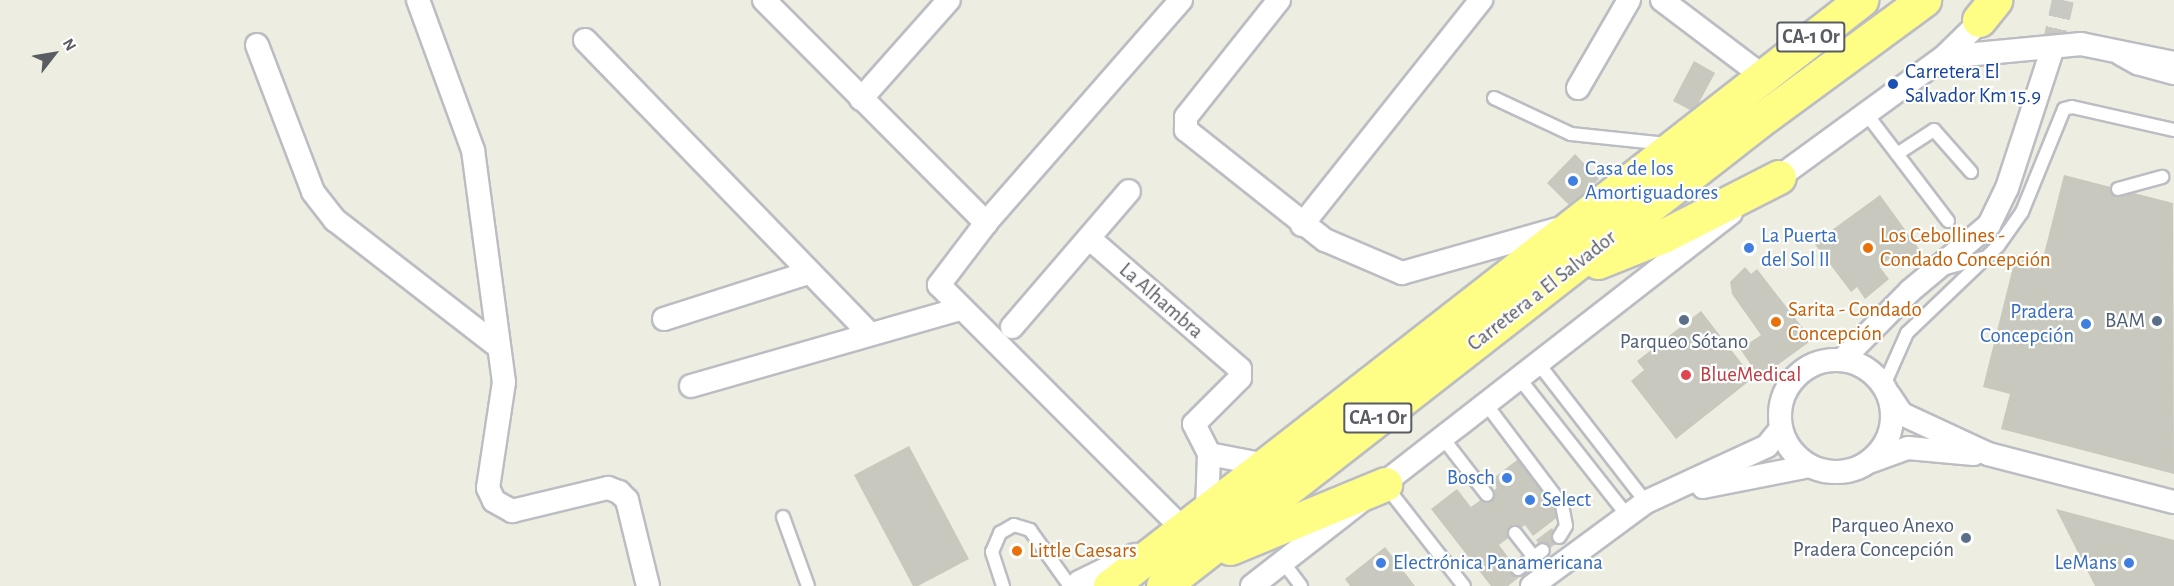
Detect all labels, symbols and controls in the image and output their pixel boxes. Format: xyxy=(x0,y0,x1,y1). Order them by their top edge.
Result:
road number: CA-1 Or xyxy=(1775,20,1847,54)
north arrow xyxy=(24,24,84,84)
text: N xyxy=(60,36,79,54)
place label: Carretera El Salvador Km 15.9 xyxy=(1905,59,2041,109)
marker: Carretera El Salvador Km 15.9 xyxy=(1886,77,1900,91)
place label: Casa de los Amortiguadores xyxy=(1585,156,1718,206)
marker: Casa de los Amortiguadores xyxy=(1566,174,1580,188)
place label: La Puerta del Sol II xyxy=(1761,223,1837,273)
place label: Los Cebollines - Condado Concepción xyxy=(1880,223,2051,273)
street label: Carretera a El Salvador xyxy=(1463,225,1621,357)
marker: La Puerta del Sol II xyxy=(1742,241,1756,255)
marker: Los Cebollines - Condado Concepción xyxy=(1861,241,1875,255)
street label: La Alhambra xyxy=(1114,258,1208,344)
place label: Sarita - Condado Concepción xyxy=(1788,297,1922,347)
place label: Pradera Concepción xyxy=(1980,299,2074,349)
place label: BAM xyxy=(2105,308,2145,334)
marker: Parqueo Sótano xyxy=(1677,313,1691,327)
marker: BAM xyxy=(2150,314,2164,328)
marker: Sarita - Condado Concepción xyxy=(1769,315,1783,329)
marker: Pradera Concepción xyxy=(2079,317,2093,331)
place label: Parqueo Sótano xyxy=(1620,329,1748,355)
place label: BlueMedical xyxy=(1700,362,1801,388)
marker: BlueMedical xyxy=(1677,366,1695,384)
road number: CA-1 Or xyxy=(1342,401,1414,435)
place label: Bosch xyxy=(1447,465,1495,491)
marker: Bosch xyxy=(1500,471,1514,485)
place label: Select xyxy=(1542,487,1591,513)
marker: Select xyxy=(1523,493,1537,507)
place label: Parqueo Anexo Pradera Concepción xyxy=(1793,513,1954,563)
marker: Parqueo Anexo Pradera Concepción xyxy=(1959,531,1973,545)
place label: Little Caesars xyxy=(1029,538,1137,564)
marker: Little Caesars xyxy=(1010,544,1024,558)
place label: Electrónica Panamericana xyxy=(1393,550,1603,576)
place label: LeMans xyxy=(2054,550,2117,576)
marker: Electrónica Panamericana xyxy=(1374,556,1388,570)
marker: LeMans xyxy=(2122,556,2136,570)

